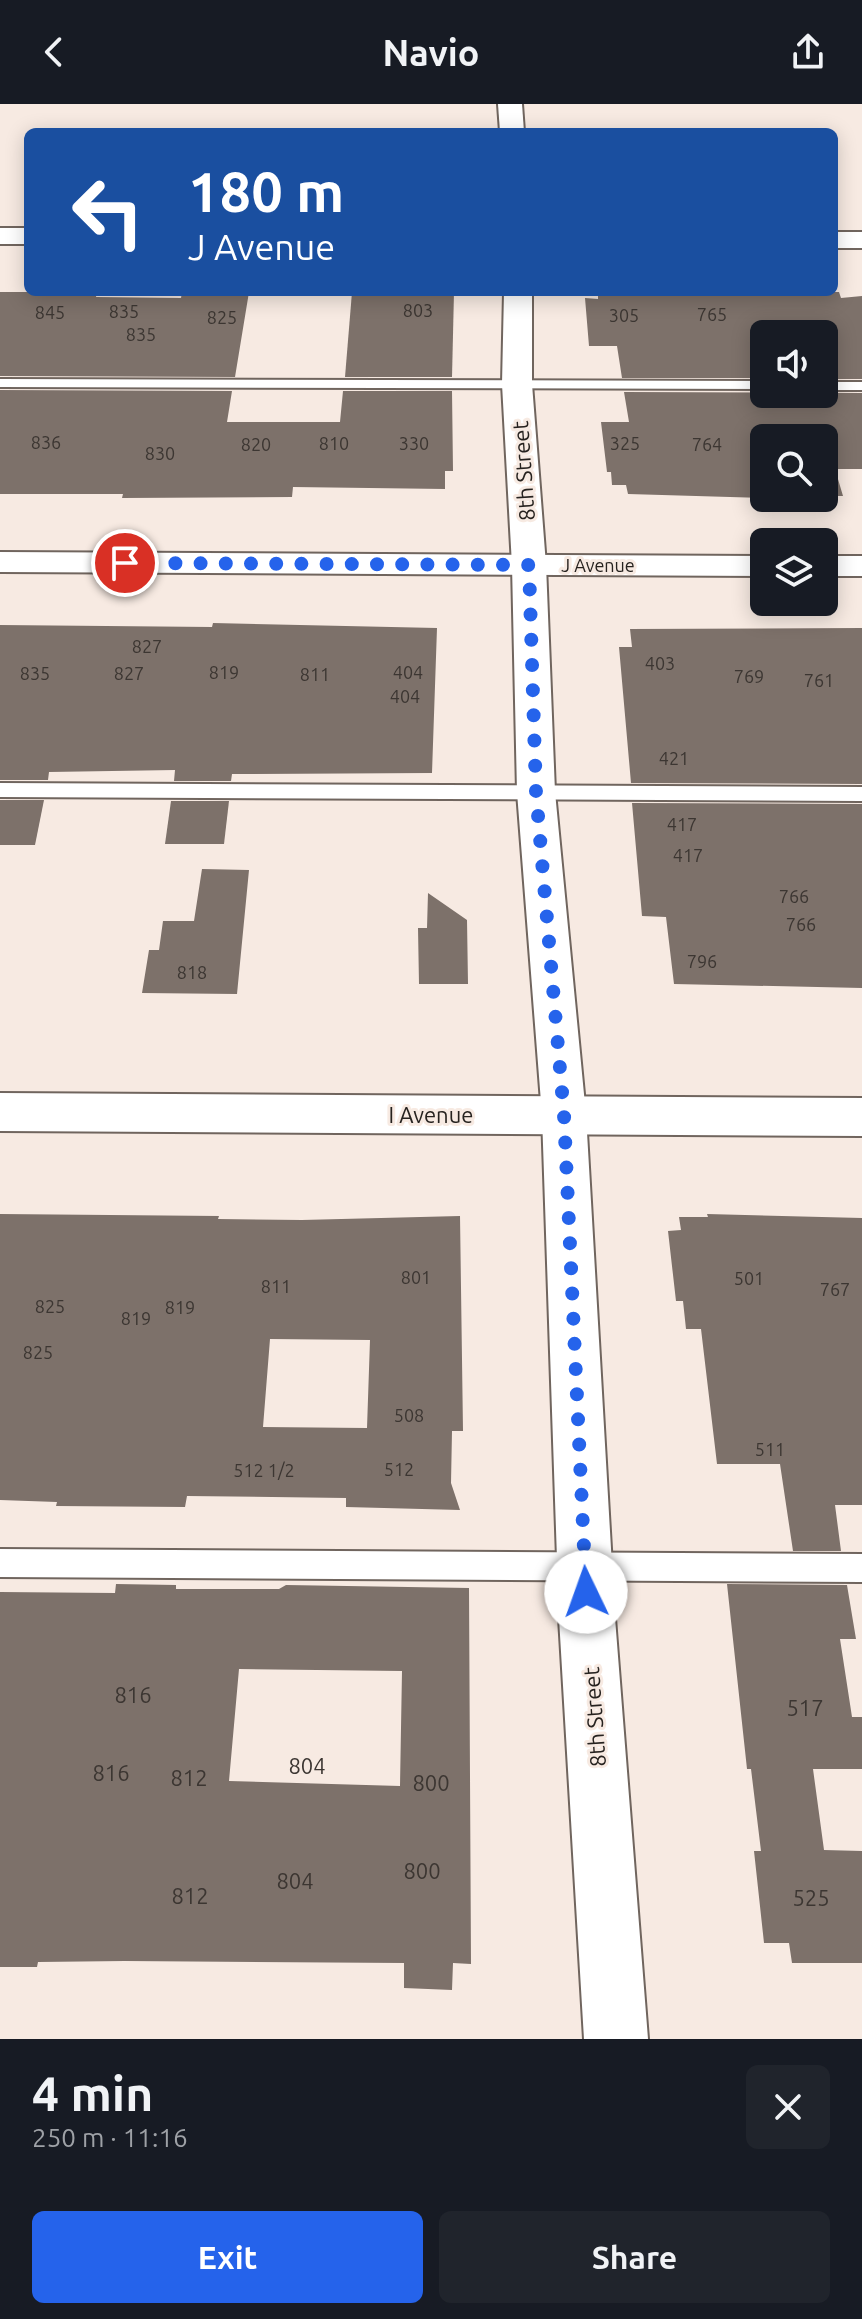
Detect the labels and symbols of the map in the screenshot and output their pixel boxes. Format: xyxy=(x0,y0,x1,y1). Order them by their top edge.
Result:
house number: 803 xyxy=(403,300,433,320)
house number: 835 xyxy=(109,301,139,321)
house number: 845 xyxy=(35,302,65,322)
house number: 765 xyxy=(697,304,727,324)
house number: 305 xyxy=(609,305,639,325)
house number: 825 xyxy=(207,307,237,327)
house number: 835 xyxy=(126,324,156,344)
street label: 8th Street xyxy=(507,420,539,522)
house number: 836 xyxy=(31,432,61,452)
house number: 810 xyxy=(319,433,349,453)
house number: 330 xyxy=(399,433,429,453)
house number: 325 xyxy=(610,433,640,453)
house number: 820 xyxy=(241,434,271,454)
house number: 764 xyxy=(692,434,722,454)
house number: 830 xyxy=(145,443,175,463)
pin xyxy=(91,529,159,597)
street label: J Avenue xyxy=(561,555,635,575)
house number: 827 xyxy=(132,636,162,656)
house number: 403 xyxy=(645,653,675,673)
house number: 819 xyxy=(209,662,239,682)
house number: 404 xyxy=(393,662,423,682)
house number: 835 xyxy=(20,663,50,683)
house number: 827 xyxy=(114,663,144,683)
house number: 811 xyxy=(300,664,330,684)
house number: 769 xyxy=(734,666,764,686)
house number: 761 xyxy=(804,670,834,690)
house number: 404 xyxy=(390,686,420,706)
house number: 421 xyxy=(659,748,689,768)
house number: 417 xyxy=(667,814,697,834)
house number: 417 xyxy=(673,845,703,865)
house number: 766 xyxy=(779,886,809,906)
house number: 766 xyxy=(786,914,816,934)
house number: 796 xyxy=(687,951,717,971)
house number: 818 xyxy=(177,962,207,982)
street label: I Avenue xyxy=(389,1102,473,1127)
house number: 801 xyxy=(401,1267,431,1287)
house number: 501 xyxy=(734,1268,764,1288)
house number: 811 xyxy=(261,1276,291,1296)
house number: 767 xyxy=(820,1279,850,1299)
house number: 825 xyxy=(35,1296,65,1316)
house number: 819 xyxy=(165,1297,195,1317)
house number: 819 xyxy=(121,1308,151,1328)
house number: 825 xyxy=(23,1342,53,1362)
house number: 508 xyxy=(394,1405,424,1425)
house number: 511 xyxy=(755,1439,785,1459)
house number: 512 xyxy=(384,1459,414,1479)
house number: 512 1/2 xyxy=(233,1460,295,1480)
position arrow xyxy=(544,1550,628,1634)
street label: 8th Street xyxy=(578,1666,610,1768)
house number: 816 xyxy=(114,1682,152,1707)
house number: 517 xyxy=(786,1695,824,1720)
house number: 804 xyxy=(288,1753,326,1778)
house number: 816 xyxy=(92,1760,130,1785)
house number: 812 xyxy=(170,1765,208,1790)
house number: 800 xyxy=(412,1770,450,1795)
house number: 800 xyxy=(403,1858,441,1883)
house number: 804 xyxy=(276,1868,314,1893)
house number: 812 xyxy=(171,1883,209,1908)
house number: 525 xyxy=(792,1885,830,1910)

